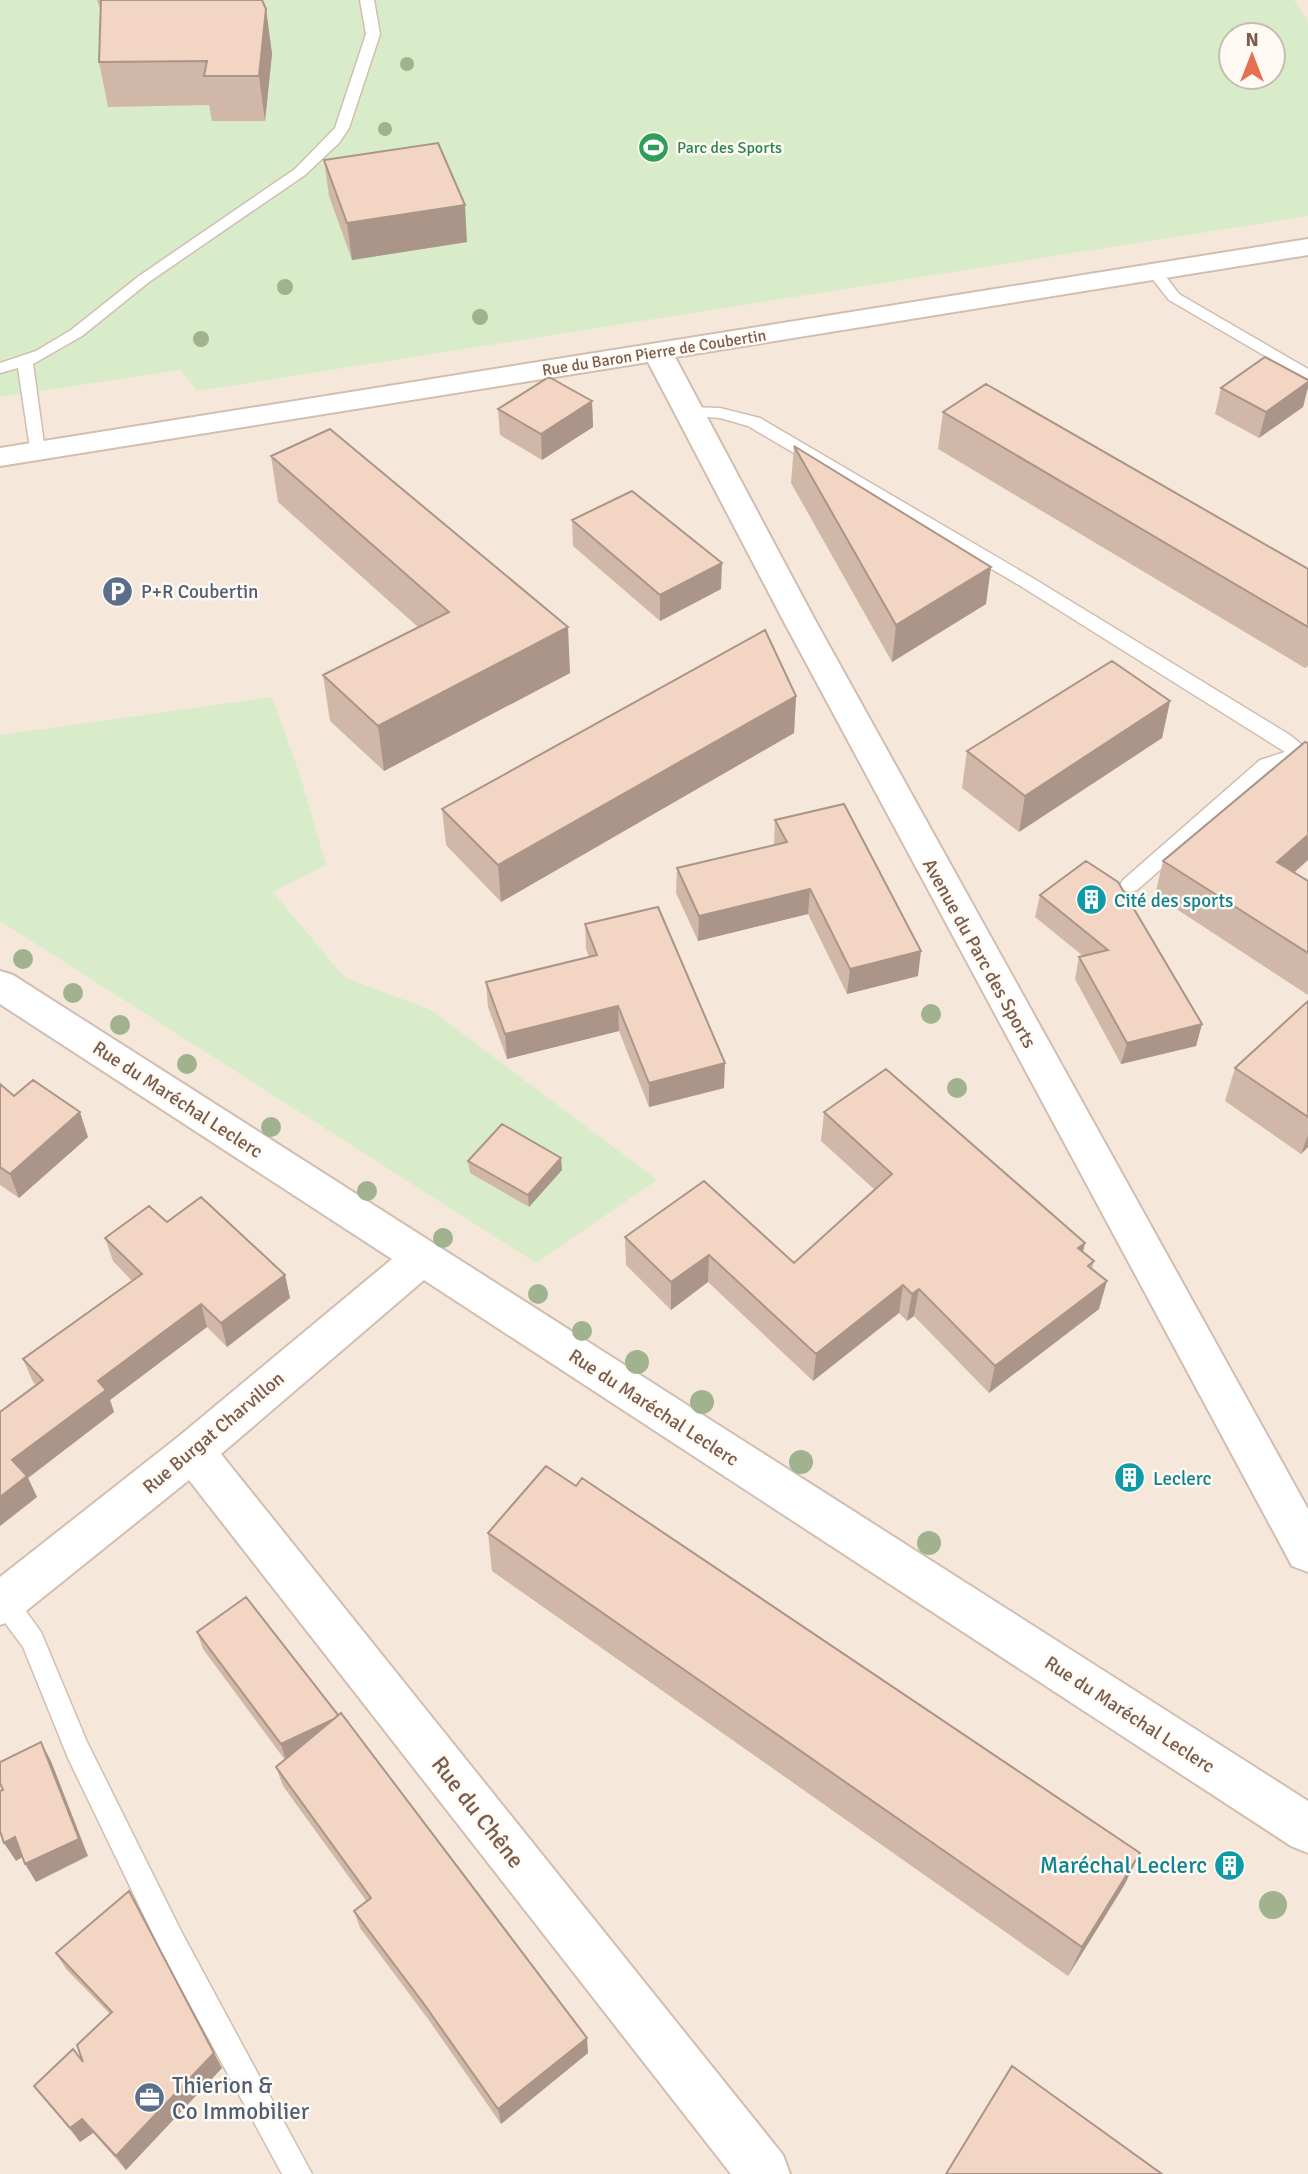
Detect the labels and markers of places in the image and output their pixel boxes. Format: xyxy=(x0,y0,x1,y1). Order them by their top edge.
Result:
sports icon: Parc des Sports xyxy=(637,130,671,164)
place label: Parc des Sports xyxy=(677,138,782,158)
parking icon: P+R Coubertin xyxy=(101,574,135,608)
place label: P+R Coubertin xyxy=(141,580,258,604)
building icon: Cité des sports xyxy=(1074,883,1108,917)
place label: Cité des sports xyxy=(1114,889,1233,913)
building icon: Leclerc xyxy=(1113,1461,1147,1495)
place label: Leclerc xyxy=(1153,1467,1211,1491)
building icon: Maréchal Leclerc xyxy=(1213,1848,1247,1882)
place label: Maréchal Leclerc xyxy=(1040,1851,1207,1880)
place label: Thierion & Co Immobilier xyxy=(172,2071,310,2126)
office icon: Thierion & Co Immobilier xyxy=(132,2081,166,2115)

